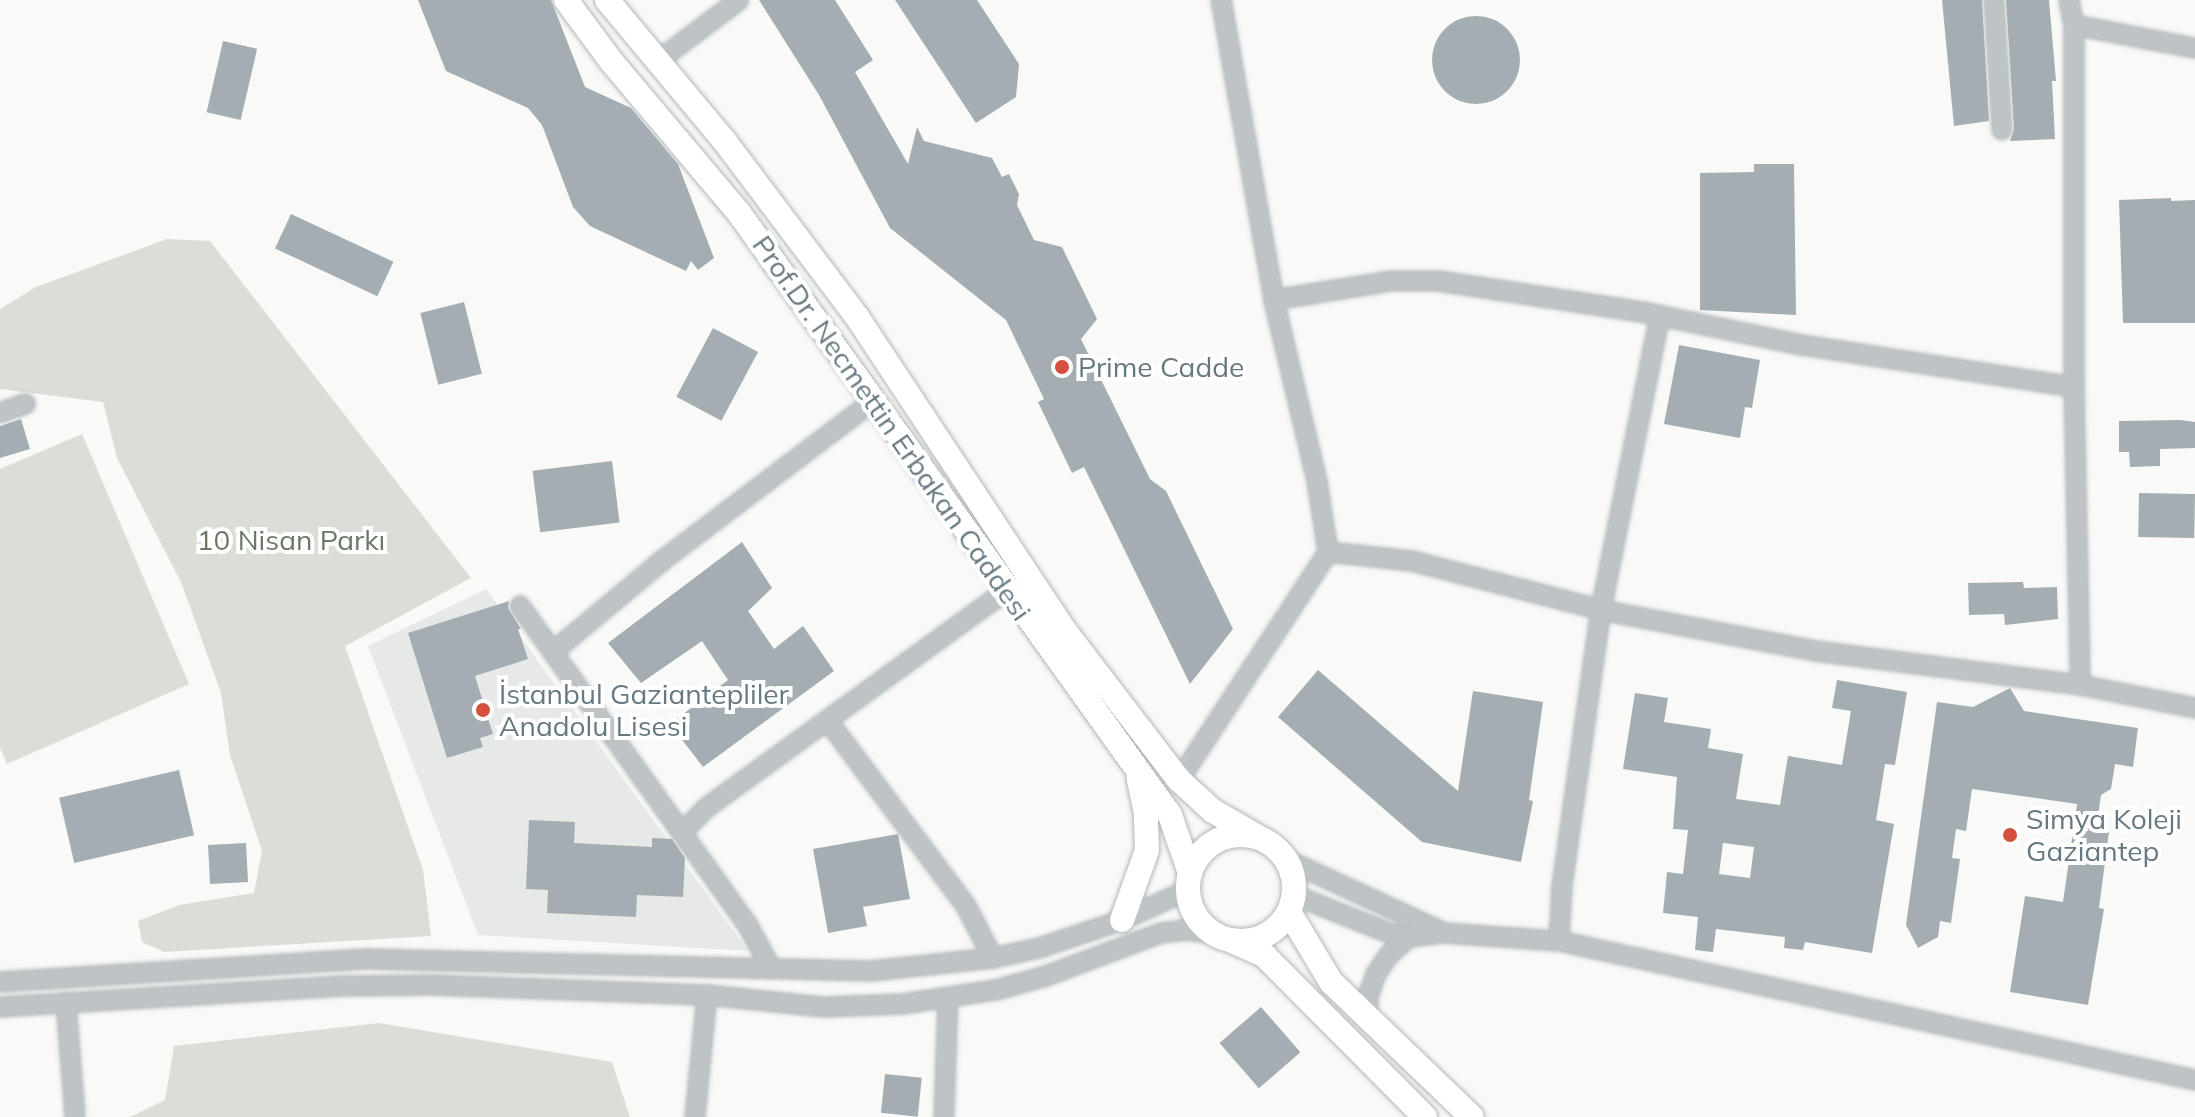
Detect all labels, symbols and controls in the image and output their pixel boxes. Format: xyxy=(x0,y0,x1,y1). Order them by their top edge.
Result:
street label: Prof.Dr. Necmettin Erbakan Caddesi xyxy=(746,229,1038,627)
place label: Prime Cadde xyxy=(1078,350,1244,384)
marker: Prime Cadde xyxy=(1053,358,1071,376)
park label: 10 Nisan Parkı xyxy=(197,523,385,557)
place label: İstanbul Gaziantepliler Anadolu Lisesi xyxy=(499,677,789,743)
marker: İstanbul Gaziantepliler Anadolu Lisesi xyxy=(474,701,492,719)
place label: Simya Koleji Gaziantep xyxy=(2026,802,2182,868)
marker: Simya Koleji Gaziantep xyxy=(2001,826,2019,844)

